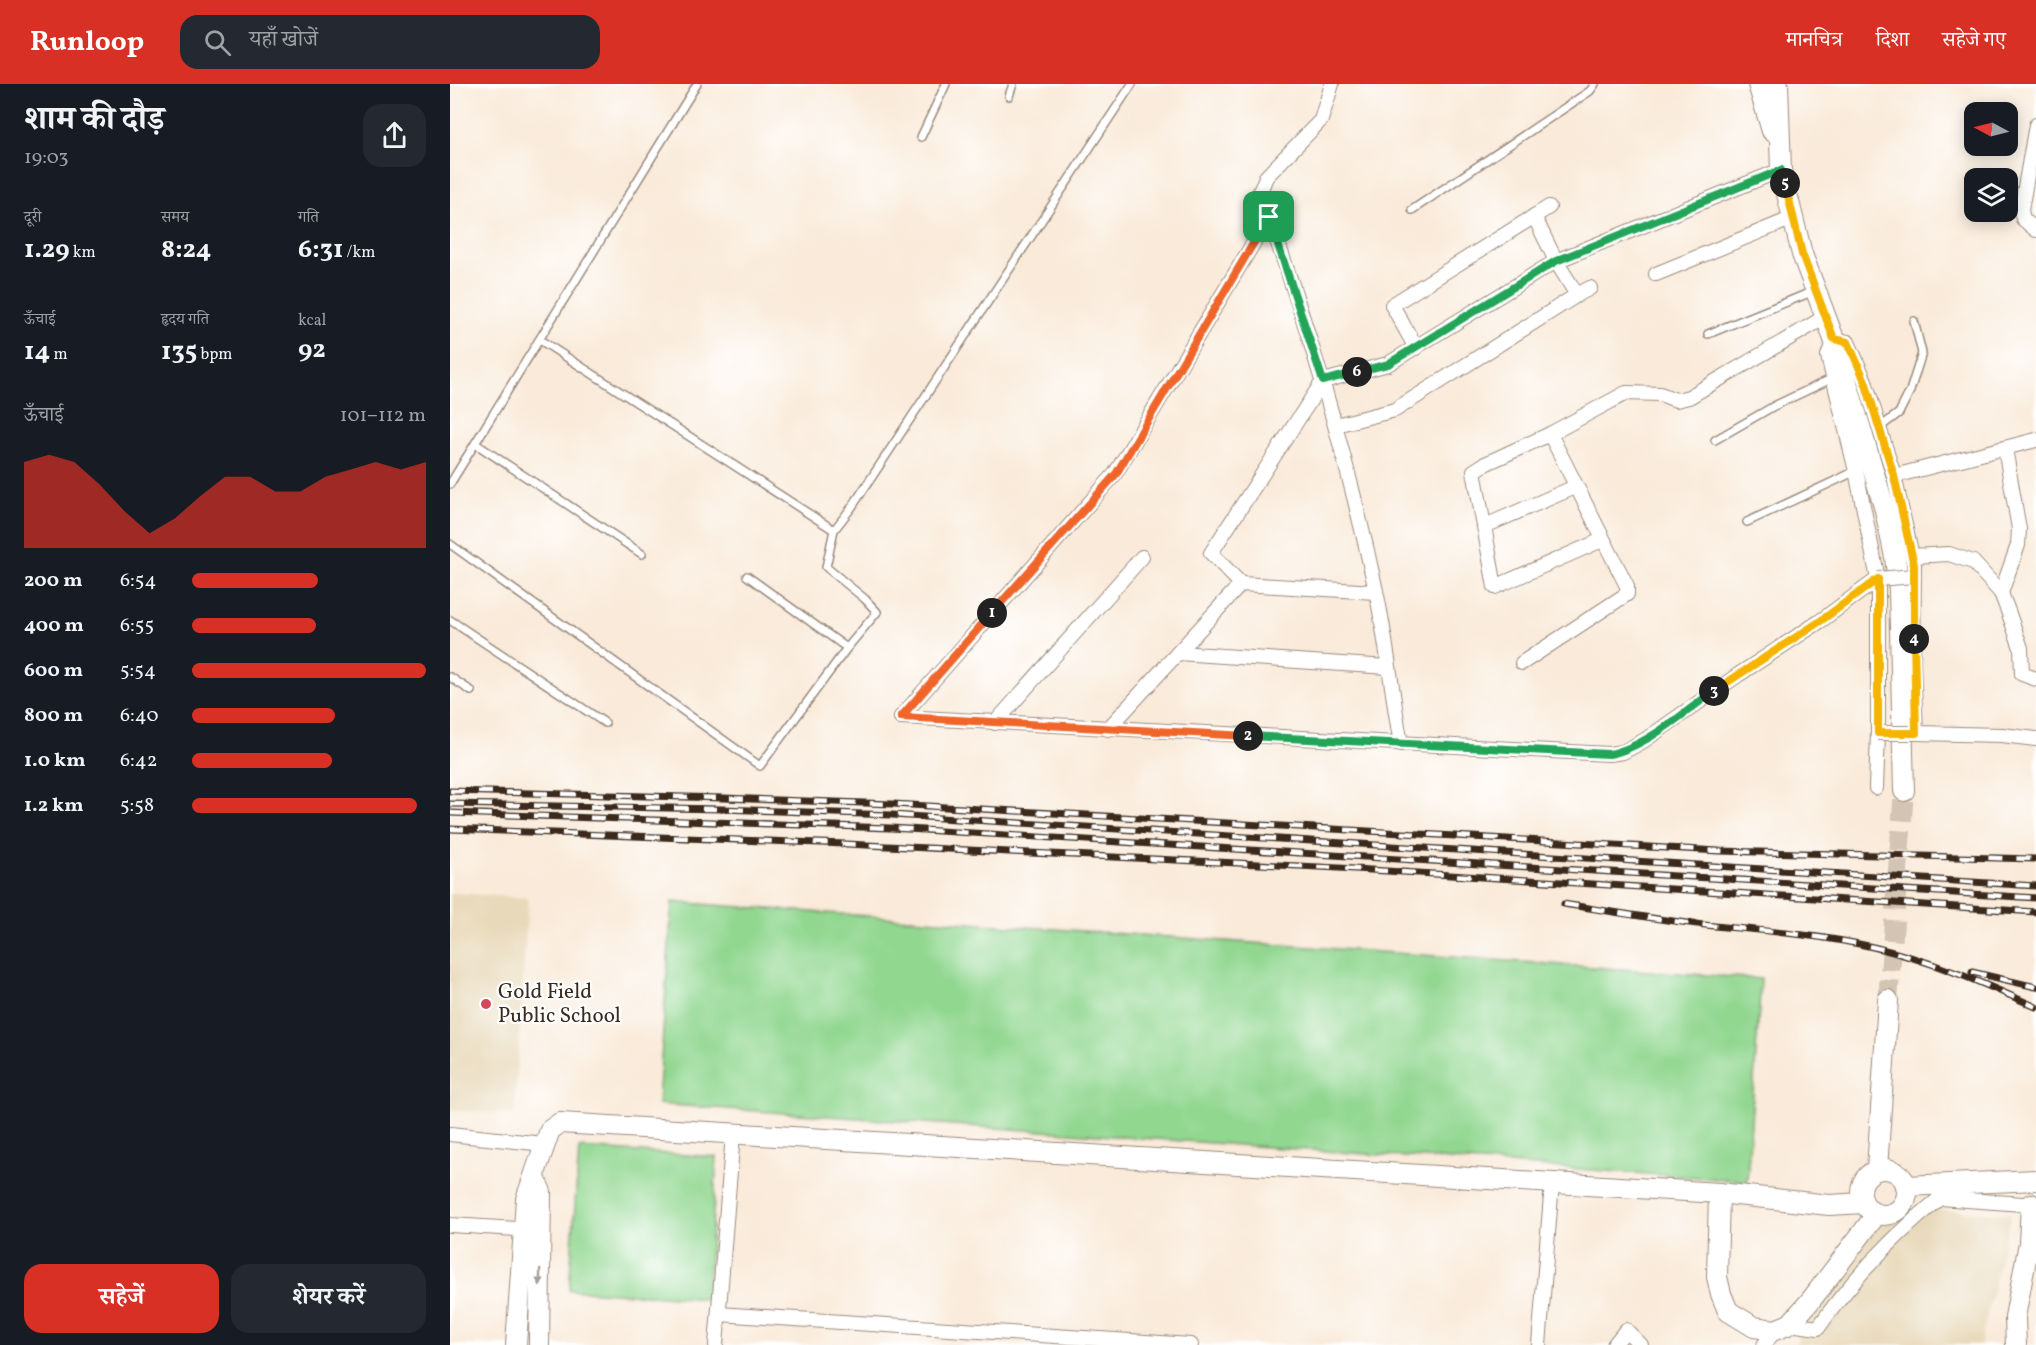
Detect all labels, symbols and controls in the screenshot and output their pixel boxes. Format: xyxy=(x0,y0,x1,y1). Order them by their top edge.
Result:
search box xyxy=(180,15,600,69)
text: Runloop xyxy=(30,23,144,62)
text: यहाँ खोजें xyxy=(249,25,318,56)
icon: search xyxy=(201,26,234,59)
text: मानचित्र xyxy=(1786,26,1843,55)
text: दिशा xyxy=(1876,26,1909,55)
text: सहेजे गए xyxy=(1942,26,2006,55)
text: शाम की दौड़ xyxy=(24,98,164,144)
north arrow xyxy=(1964,102,2018,156)
map controls xyxy=(1964,102,2018,222)
button: share xyxy=(363,104,426,167)
text: 19:03 xyxy=(24,144,69,172)
pin: 5 xyxy=(1770,168,1800,198)
button: layers xyxy=(1964,168,2018,222)
text: 5 xyxy=(1781,172,1789,194)
pin xyxy=(1243,191,1294,242)
icon: arrive xyxy=(1252,200,1285,233)
text: दूरी xyxy=(24,207,41,229)
text: समय xyxy=(161,207,189,229)
text: गति xyxy=(298,207,319,229)
text: 1.29 xyxy=(24,232,70,268)
text: 8:24 xyxy=(161,232,211,268)
text: 6:31 xyxy=(298,232,343,268)
text: km xyxy=(70,242,96,264)
text: /km xyxy=(343,242,375,264)
text: ऊँचाई xyxy=(24,309,56,331)
text: हृदय गति xyxy=(161,309,209,331)
text: kcal xyxy=(298,310,326,332)
text: 92 xyxy=(298,332,326,368)
text: 14 xyxy=(24,334,50,370)
text: 135 xyxy=(161,334,197,370)
text: m xyxy=(50,344,68,366)
text: bpm xyxy=(197,344,233,366)
pin: 6 xyxy=(1342,357,1372,387)
text: 6 xyxy=(1353,361,1361,383)
text: ऊँचाई xyxy=(24,402,63,430)
text: 101–112 m xyxy=(340,402,426,430)
text: 200 m xyxy=(24,567,82,595)
text: 6:54 xyxy=(120,567,156,595)
pin: 1 xyxy=(977,598,1007,628)
text: 1 xyxy=(989,602,995,624)
text: 400 m xyxy=(24,612,84,640)
text: 6:55 xyxy=(120,612,154,640)
pin: 4 xyxy=(1899,624,1929,654)
text: 4 xyxy=(1909,628,1919,650)
text: 600 m xyxy=(24,657,83,685)
text: 5:54 xyxy=(120,657,156,685)
pin: 3 xyxy=(1699,676,1729,706)
text: 3 xyxy=(1710,680,1718,702)
text: 800 m xyxy=(24,702,83,730)
text: 6:40 xyxy=(120,702,158,730)
pin: 2 xyxy=(1233,721,1263,751)
text: 2 xyxy=(1244,725,1252,747)
text: 1.0 km xyxy=(24,747,86,775)
text: 6:42 xyxy=(120,747,158,775)
text: 1.2 km xyxy=(24,792,84,820)
text: 5:58 xyxy=(120,792,154,820)
place label: Gold Field Public School xyxy=(498,978,621,1031)
marker: Gold Field Public School xyxy=(479,997,493,1011)
button: सहेजें xyxy=(24,1264,219,1333)
button: शेयर करें xyxy=(231,1264,426,1333)
one-way arrow xyxy=(535,1268,544,1287)

